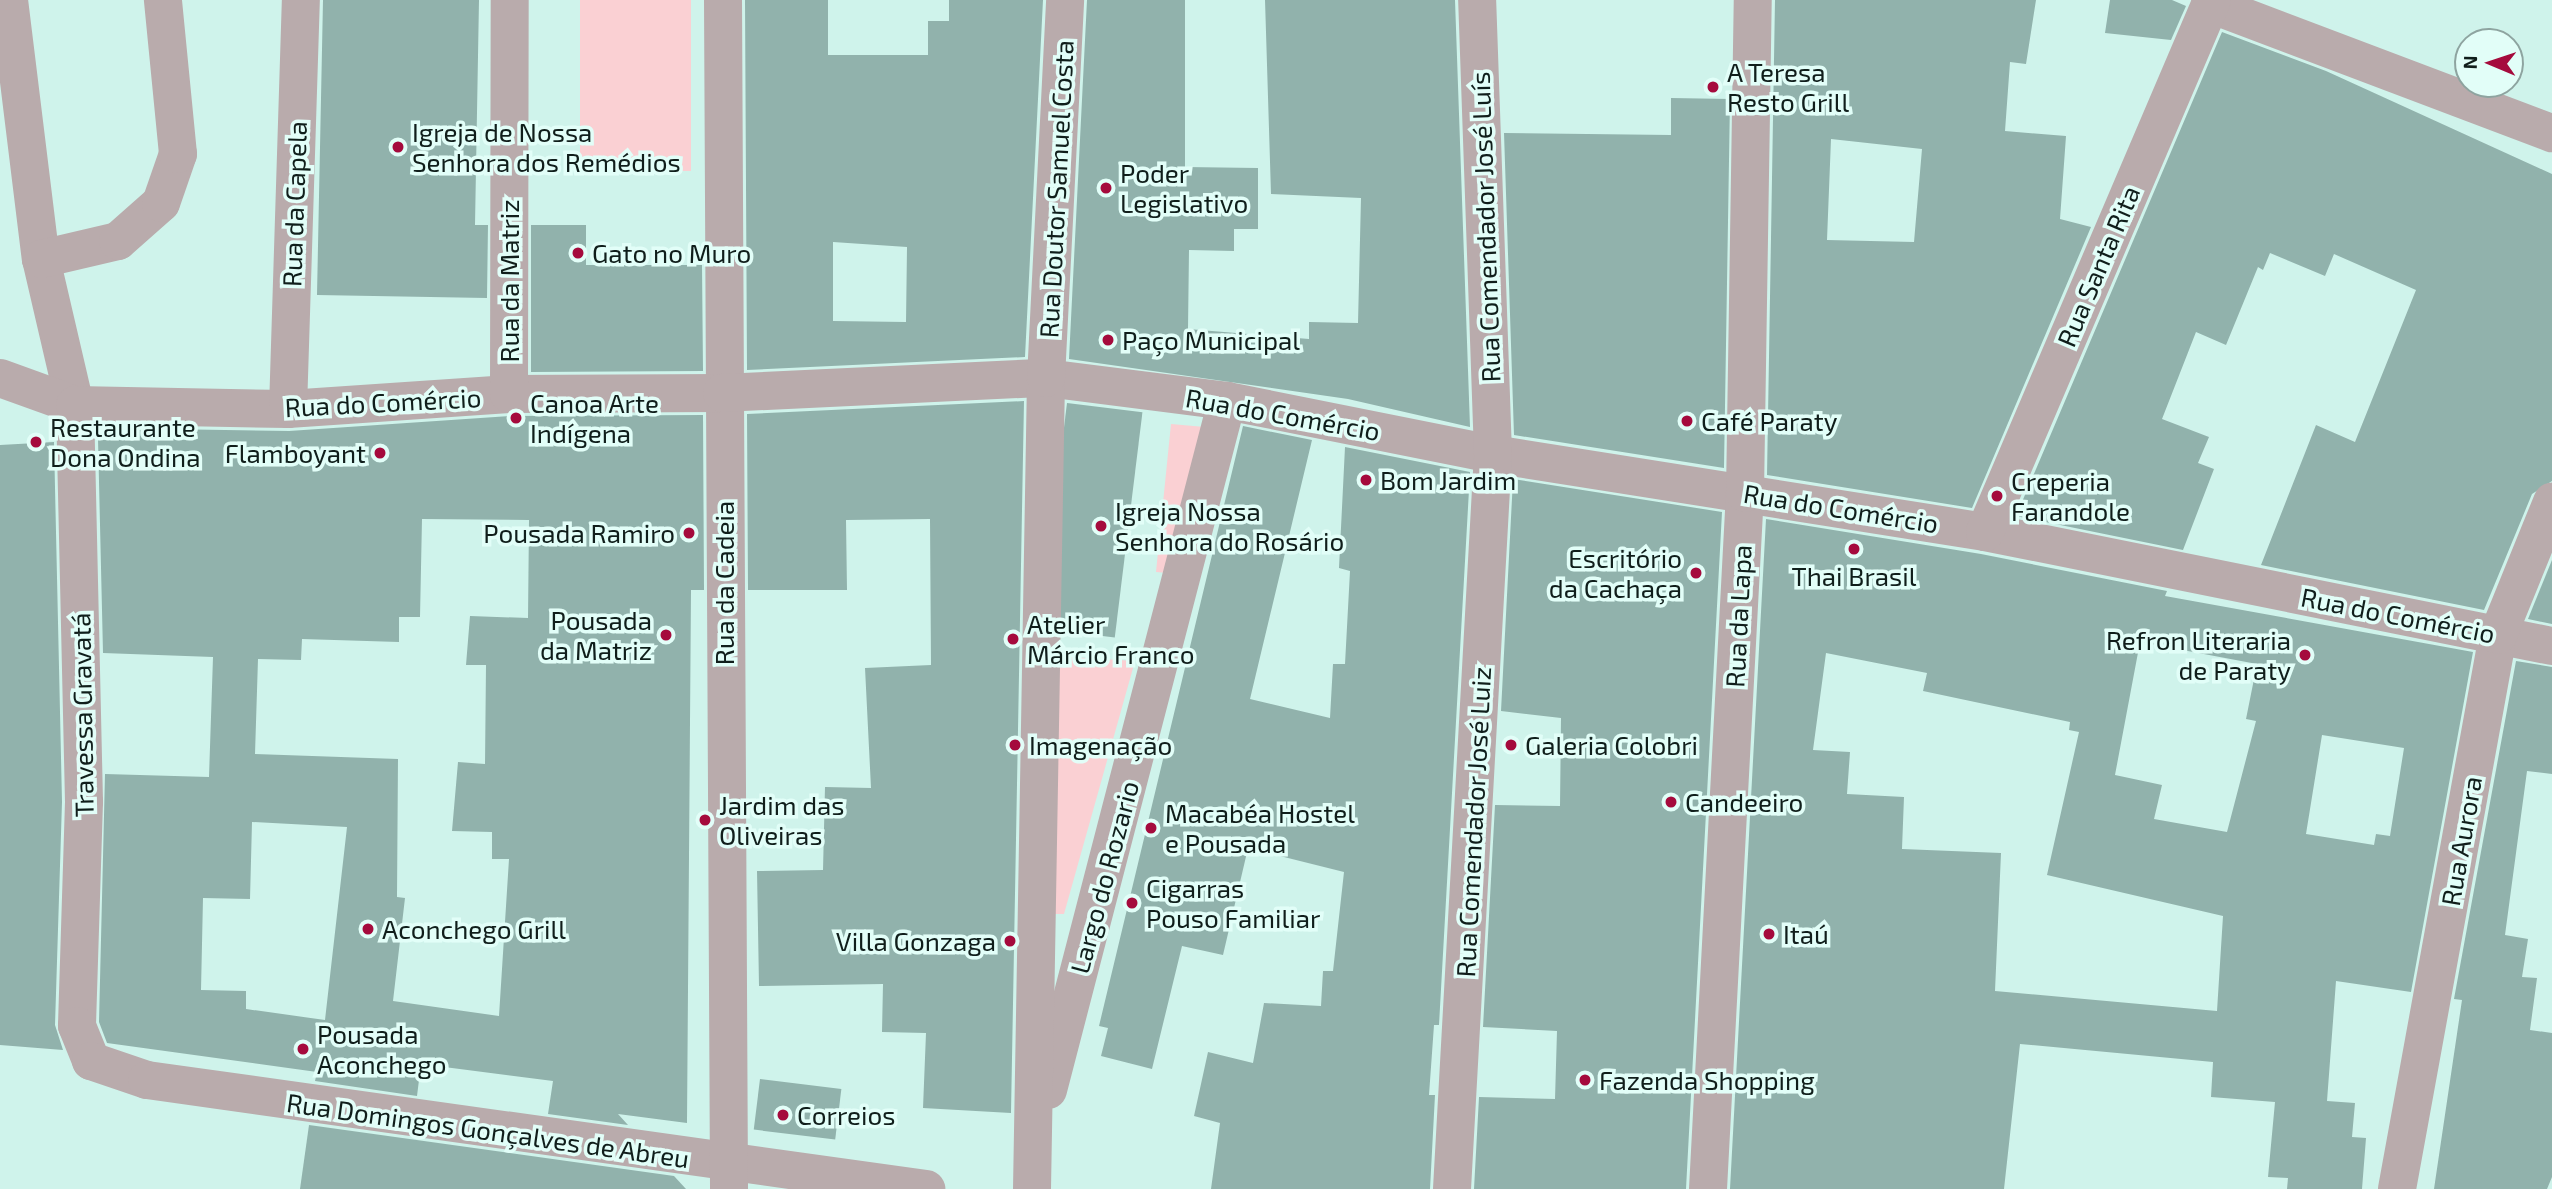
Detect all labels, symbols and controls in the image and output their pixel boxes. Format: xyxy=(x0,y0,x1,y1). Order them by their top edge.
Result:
north arrow xyxy=(2454,28,2524,98)
street label: Rua Doutor Samuel Costa xyxy=(1033,39,1079,339)
text: N xyxy=(2458,55,2481,70)
place label: A Teresa Resto Grill xyxy=(1727,56,1849,118)
street label: Rua Comendador José Luís xyxy=(1464,71,1506,383)
marker: A Teresa Resto Grill xyxy=(1705,79,1721,95)
place label: Igreja de Nossa Senhora dos Remédios xyxy=(412,116,681,178)
street label: Rua da Capela xyxy=(276,120,312,288)
marker: Igreja de Nossa Senhora dos Remédios xyxy=(390,139,406,155)
place label: Poder Legislativo xyxy=(1120,157,1248,218)
marker: Poder Legislativo xyxy=(1098,180,1114,196)
street label: Rua Santa Rita xyxy=(2050,181,2146,351)
street label: Rua da Matriz xyxy=(493,199,525,363)
place label: Gato no Muro xyxy=(592,237,751,269)
marker: Gato no Muro xyxy=(570,245,586,261)
place label: Paço Municipal xyxy=(1122,324,1300,356)
marker: Paço Municipal xyxy=(1100,332,1116,348)
street label: Rua do Comércio xyxy=(284,381,482,423)
street label: Rua do Comércio xyxy=(1183,382,1383,446)
place label: Canoa Arte Indígena xyxy=(530,387,660,448)
place label: Café Paraty xyxy=(1701,405,1837,437)
marker: Canoa Arte Indígena xyxy=(508,410,524,426)
place label: Restaurante Dona Ondina xyxy=(50,411,200,472)
marker: Café Paraty xyxy=(1679,413,1695,429)
marker: Restaurante Dona Ondina xyxy=(28,434,44,450)
place label: Flamboyant xyxy=(225,437,366,469)
marker: Flamboyant xyxy=(372,445,388,461)
place label: Bom Jardim xyxy=(1380,464,1517,496)
place label: Creperia Farandole xyxy=(2011,465,2130,526)
marker: Bom Jardim xyxy=(1358,472,1374,488)
street label: Rua do Comércio xyxy=(1741,477,1941,539)
marker: Creperia Farandole xyxy=(1989,488,2005,504)
place label: Igreja Nossa Senhora do Rosário xyxy=(1115,495,1344,556)
street label: Rua da Cadeia xyxy=(708,501,740,665)
place label: Pousada Ramiro xyxy=(483,517,675,549)
marker: Igreja Nossa Senhora do Rosário xyxy=(1093,518,1109,534)
marker: Pousada Ramiro xyxy=(681,525,697,541)
marker: Thai Brasil xyxy=(1846,541,1862,557)
place label: Escritório da Cachaça xyxy=(1549,542,1682,604)
street label: Rua da Lapa xyxy=(1719,544,1757,688)
place label: Thai Brasil xyxy=(1792,560,1916,592)
marker: Escritório da Cachaça xyxy=(1688,565,1704,581)
street label: Rua do Comércio xyxy=(2298,581,2498,649)
place label: Pousada da Matriz xyxy=(540,604,652,666)
place label: Atelier Márcio Franco xyxy=(1027,608,1195,670)
street label: Travessa Gravatá xyxy=(65,612,99,818)
place label: Refron Literaria de Paraty xyxy=(2106,624,2291,686)
marker: Pousada da Matriz xyxy=(658,627,674,643)
marker: Atelier Márcio Franco xyxy=(1005,631,1021,647)
marker: Refron Literaria de Paraty xyxy=(2297,647,2313,663)
street label: Rua Comendador José Luiz xyxy=(1449,665,1497,979)
place label: Imagenação xyxy=(1029,729,1172,761)
place label: Galeria Colobri xyxy=(1525,729,1698,761)
marker: Imagenação xyxy=(1007,737,1023,753)
marker: Galeria Colobri xyxy=(1503,737,1519,753)
street label: Rua Aurora xyxy=(2434,774,2488,908)
street label: Largo do Rozario xyxy=(1063,777,1145,977)
place label: Candeeiro xyxy=(1685,786,1803,818)
place label: Jardim das Oliveiras xyxy=(719,789,845,850)
marker: Candeeiro xyxy=(1663,794,1679,810)
place label: Macabéa Hostel e Pousada xyxy=(1165,797,1355,858)
marker: Jardim das Oliveiras xyxy=(697,812,713,828)
marker: Macabéa Hostel e Pousada xyxy=(1143,820,1159,836)
place label: Cigarras Pouso Familiar xyxy=(1146,872,1320,934)
marker: Cigarras Pouso Familiar xyxy=(1124,895,1140,911)
place label: Aconchego Grill xyxy=(382,913,566,945)
place label: Itaú xyxy=(1783,918,1829,950)
marker: Aconchego Grill xyxy=(360,921,376,937)
place label: Villa Gonzaga xyxy=(836,925,996,957)
marker: Itaú xyxy=(1761,926,1777,942)
marker: Villa Gonzaga xyxy=(1002,933,1018,949)
place label: Pousada Aconchego xyxy=(317,1018,447,1080)
marker: Pousada Aconchego xyxy=(295,1041,311,1057)
place label: Fazenda Shopping xyxy=(1599,1064,1815,1096)
marker: Fazenda Shopping xyxy=(1577,1072,1593,1088)
street label: Rua Domingos Gonçalves de Abreu xyxy=(284,1086,692,1174)
place label: Correios xyxy=(797,1099,895,1131)
marker: Correios xyxy=(775,1107,791,1123)

